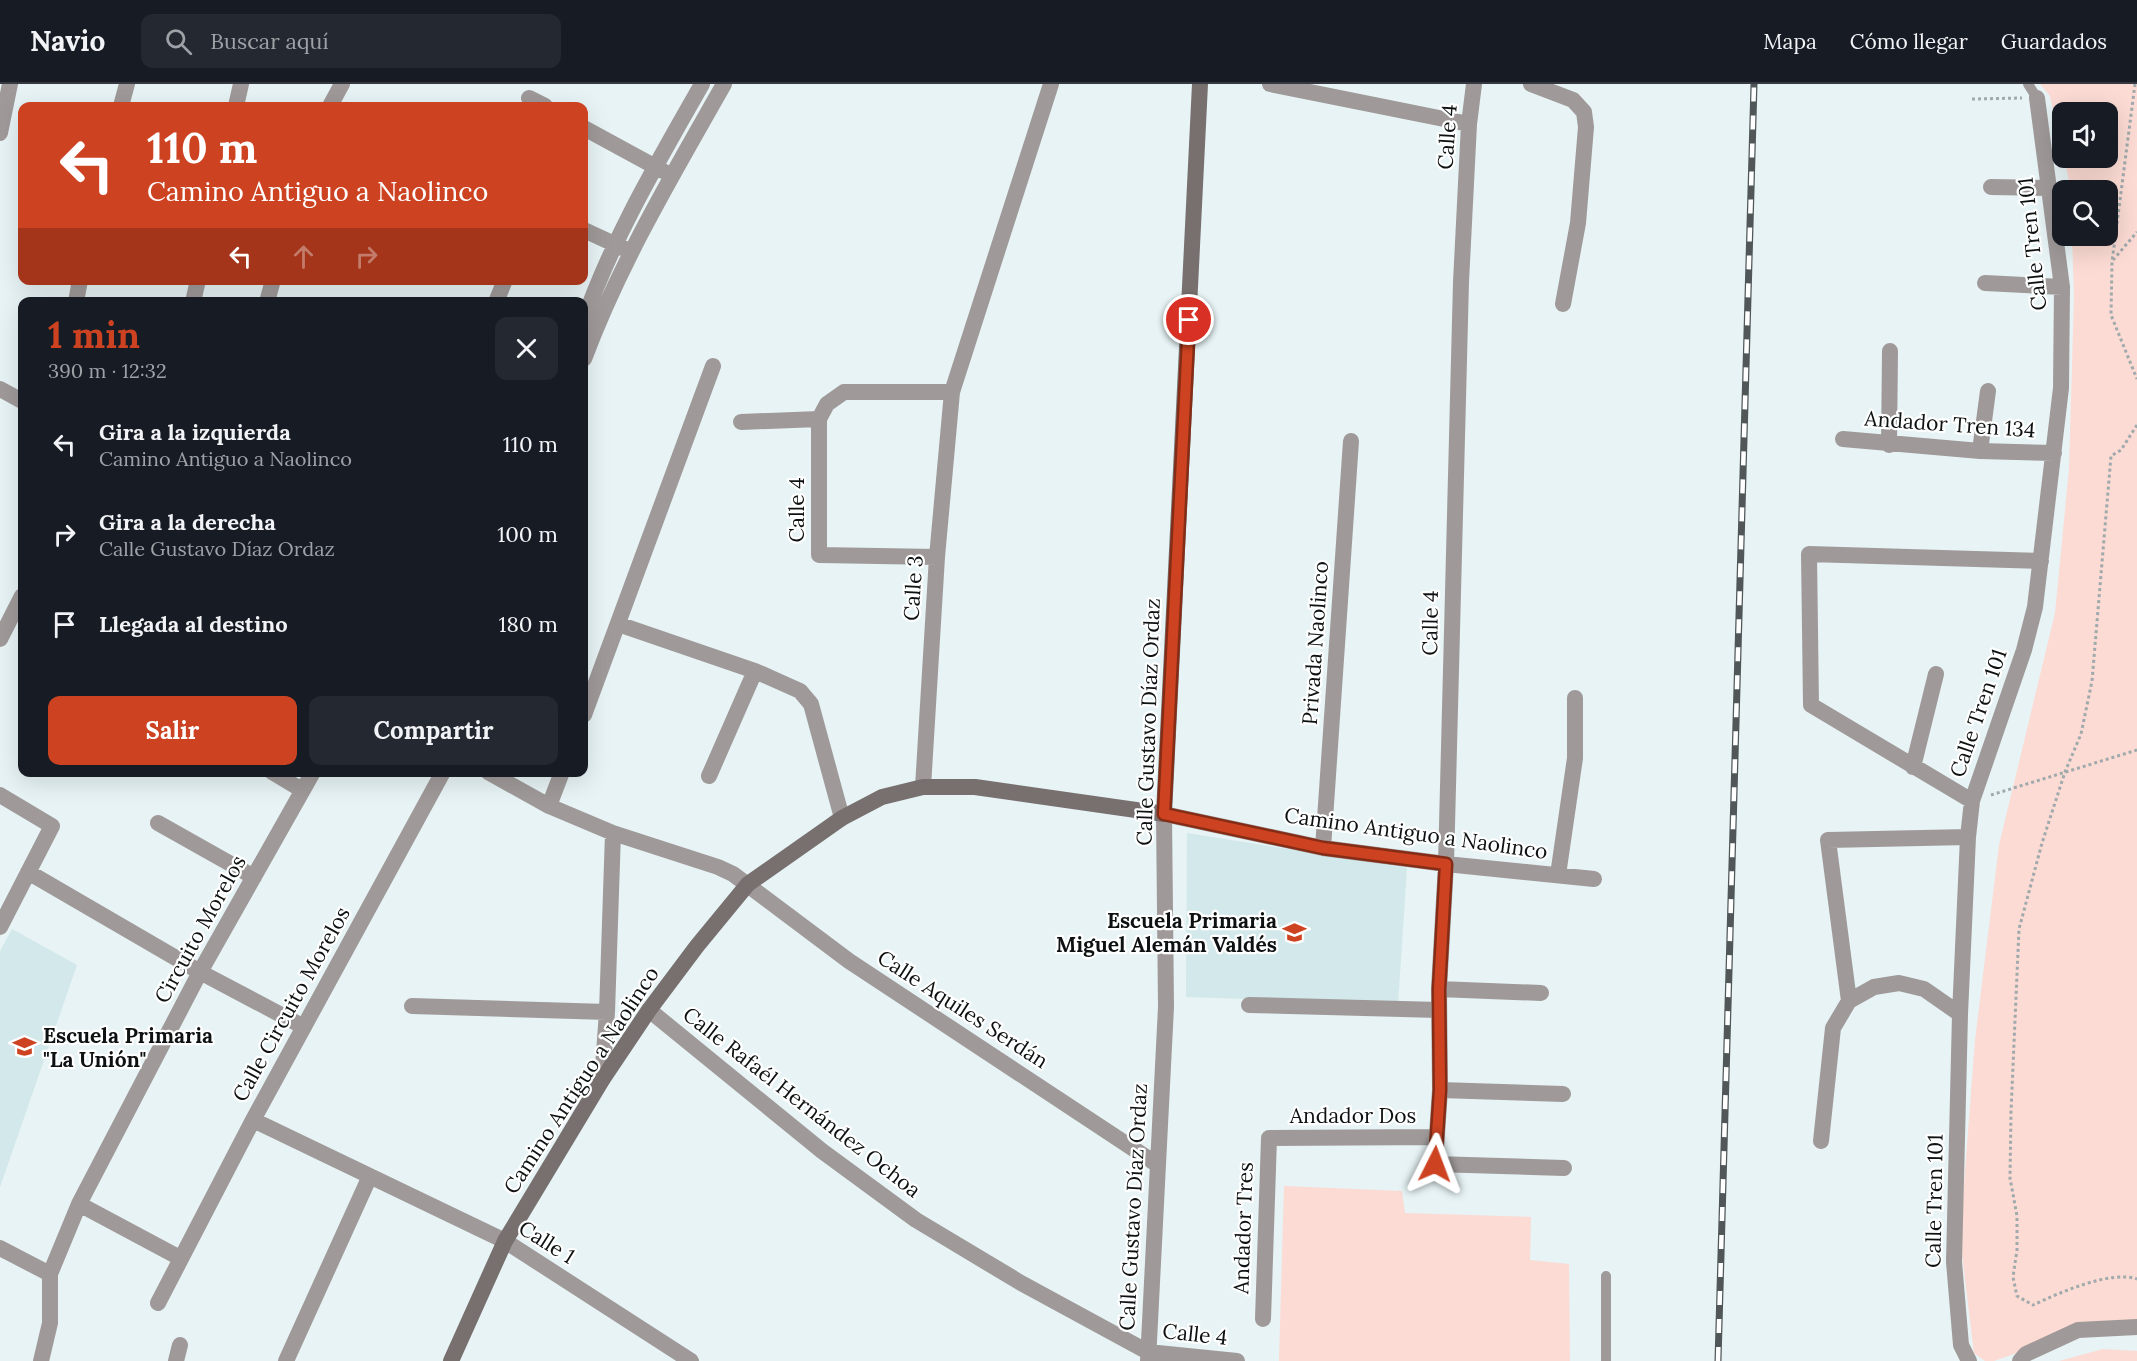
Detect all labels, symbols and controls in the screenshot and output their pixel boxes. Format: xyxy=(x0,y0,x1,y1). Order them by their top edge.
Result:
search box xyxy=(141,14,561,68)
text: Navio xyxy=(30,23,105,59)
icon: search xyxy=(162,25,195,58)
text: Buscar aquí xyxy=(210,27,329,55)
text: Mapa xyxy=(1763,28,1817,55)
text: Cómo llegar xyxy=(1850,28,1968,55)
text: Guardados xyxy=(2001,28,2107,55)
map controls xyxy=(2052,102,2118,246)
button: sound xyxy=(2052,102,2118,168)
street label: Calle 4 xyxy=(1431,104,1463,170)
text: 110 m xyxy=(147,121,258,175)
icon: left xyxy=(48,126,126,204)
text: Camino Antiguo a Naolinco xyxy=(147,174,488,208)
street label: Calle Tren 101 xyxy=(2012,176,2052,312)
button: search xyxy=(2052,180,2118,246)
icon: left xyxy=(224,240,257,273)
icon: ahead xyxy=(287,240,320,273)
icon: right xyxy=(350,240,383,273)
pin xyxy=(1163,294,1214,345)
icon: arrive xyxy=(1172,303,1205,336)
text: 1 min xyxy=(48,312,140,358)
button: close xyxy=(495,317,558,380)
text: 390 m · 12:32 xyxy=(48,358,167,383)
street label: Andador Tren 134 xyxy=(1863,404,2036,443)
text: Gira a la izquierda xyxy=(99,418,291,446)
icon: left xyxy=(48,428,81,461)
text: 110 m xyxy=(503,430,558,458)
text: Camino Antiguo a Naolinco xyxy=(99,446,352,471)
street label: Calle 4 xyxy=(783,477,810,543)
text: Gira a la derecha xyxy=(99,508,276,536)
icon: right xyxy=(48,518,81,551)
text: 100 m xyxy=(497,520,558,548)
text: Calle Gustavo Díaz Ordaz xyxy=(99,536,335,561)
street label: Calle 3 xyxy=(897,554,929,622)
street label: Privada Naolinco xyxy=(1296,560,1334,726)
street label: Calle 4 xyxy=(1416,590,1444,656)
street label: Calle Gustavo Díaz Ordaz xyxy=(1130,598,1166,846)
icon: arrive xyxy=(48,608,81,641)
text: Llegada al destino xyxy=(99,610,288,638)
text: 180 m xyxy=(499,610,558,638)
street label: Calle Tren 101 xyxy=(1943,645,2013,781)
button: Salir xyxy=(48,696,297,765)
button: Compartir xyxy=(309,696,558,765)
street label: Camino Antiguo a Naolinco xyxy=(1283,801,1549,865)
street label: Circuito Morelos xyxy=(148,850,252,1008)
street label: Calle Circuito Morelos xyxy=(226,902,356,1106)
place label: Escuela Primaria Miguel Alemán Valdés xyxy=(1056,907,1277,958)
school or university icon: Escuela Primaria Miguel Alemán Valdés xyxy=(1282,919,1308,945)
street label: Calle Aquiles Serdán xyxy=(873,944,1054,1074)
street label: Camino Antiguo a Naolinco xyxy=(497,961,665,1199)
street label: Calle Rafaél Hernández Ochoa xyxy=(678,1001,927,1203)
place label: Escuela Primaria "La Unión" xyxy=(43,1022,213,1073)
school or university icon: Escuela Primaria "La Unión" xyxy=(12,1034,38,1060)
street label: Calle Gustavo Díaz Ordaz xyxy=(1113,1083,1153,1331)
street label: Andador Dos xyxy=(1289,1102,1416,1129)
position arrow xyxy=(1403,1132,1467,1196)
street label: Calle Tren 101 xyxy=(1919,1134,1949,1268)
street label: Andador Tres xyxy=(1227,1162,1259,1295)
street label: Calle 1 xyxy=(514,1214,580,1270)
street label: Calle 4 xyxy=(1161,1317,1229,1351)

